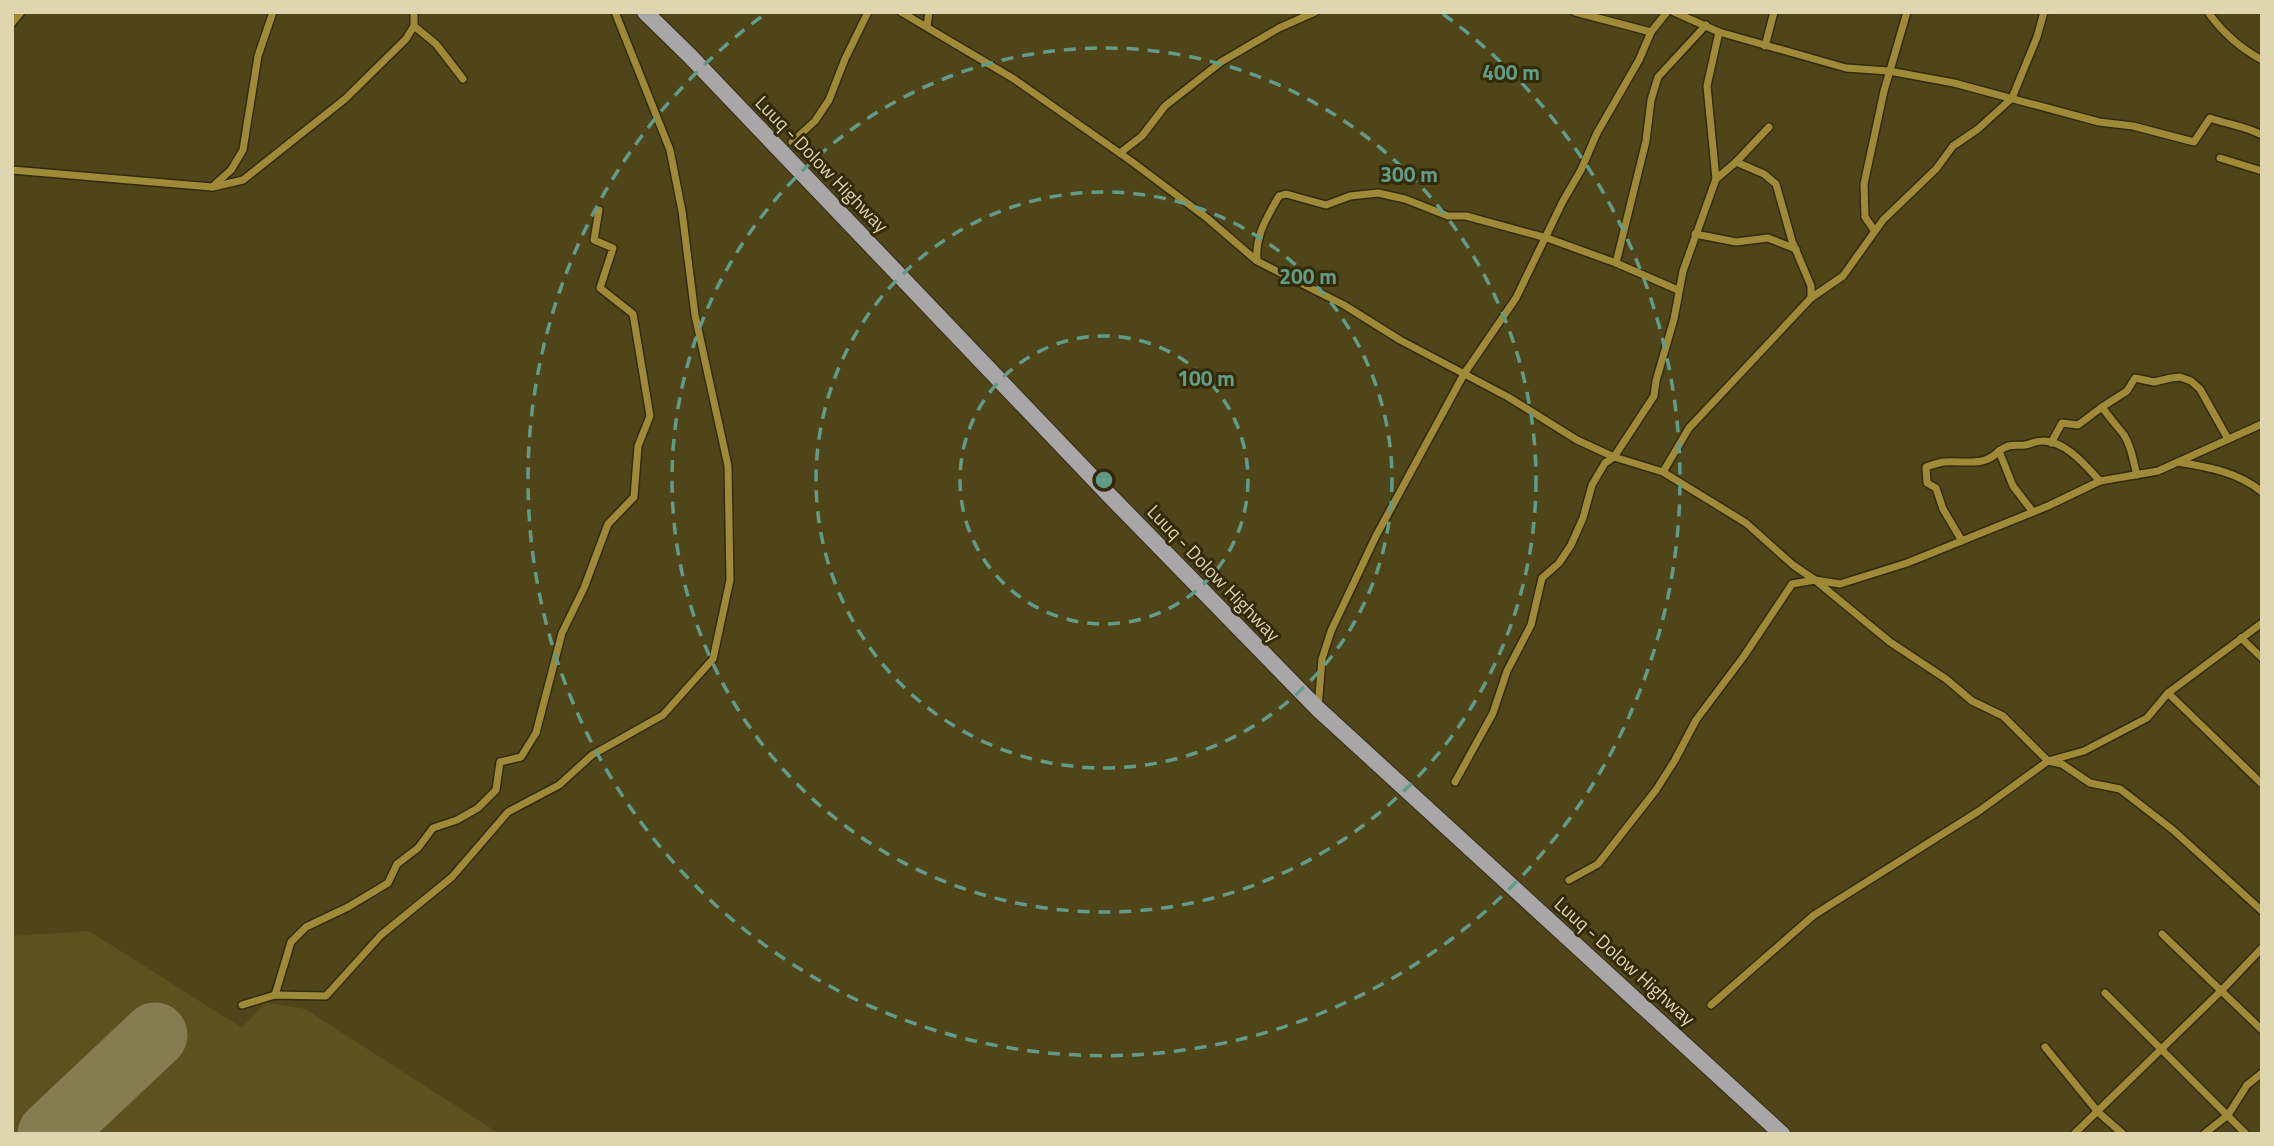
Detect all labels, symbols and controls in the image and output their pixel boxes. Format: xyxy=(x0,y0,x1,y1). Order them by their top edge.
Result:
text: 400 m xyxy=(1482,56,1540,88)
street label: Luuq - Dolow Highway xyxy=(749,88,896,239)
text: 300 m xyxy=(1380,158,1438,190)
text: 200 m xyxy=(1279,260,1337,292)
text: 100 m xyxy=(1177,362,1235,394)
centre of rings xyxy=(1092,468,1116,492)
street label: Luuq - Dolow Highway xyxy=(1141,497,1288,648)
street label: Luuq - Dolow Highway xyxy=(1548,889,1702,1032)

